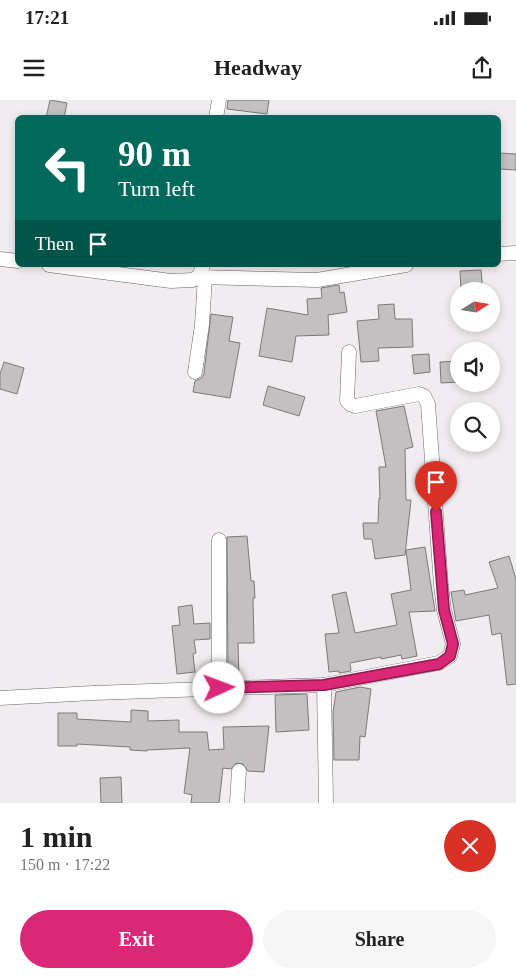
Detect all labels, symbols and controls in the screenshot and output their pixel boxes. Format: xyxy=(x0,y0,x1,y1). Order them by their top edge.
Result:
text: 17:21 xyxy=(25,7,69,28)
icon: menu xyxy=(20,54,48,82)
icon: share xyxy=(468,54,496,82)
text: Headway xyxy=(214,55,302,80)
icon: left xyxy=(35,135,100,200)
text: 90 m xyxy=(118,135,191,174)
text: Turn left xyxy=(118,176,195,201)
icon: arrive xyxy=(84,230,112,258)
text: Then xyxy=(35,233,74,254)
north arrow xyxy=(450,282,500,332)
map controls xyxy=(450,282,500,452)
button: sound xyxy=(450,342,500,392)
button: search xyxy=(450,402,500,452)
pin xyxy=(415,461,457,512)
icon: arrive xyxy=(422,468,450,496)
position arrow xyxy=(192,661,244,713)
text: 1 min xyxy=(20,820,93,853)
button: close xyxy=(444,820,496,872)
text: 150 m · 17:22 xyxy=(20,856,110,873)
button: Exit xyxy=(20,910,253,968)
button: Share xyxy=(263,910,496,968)

